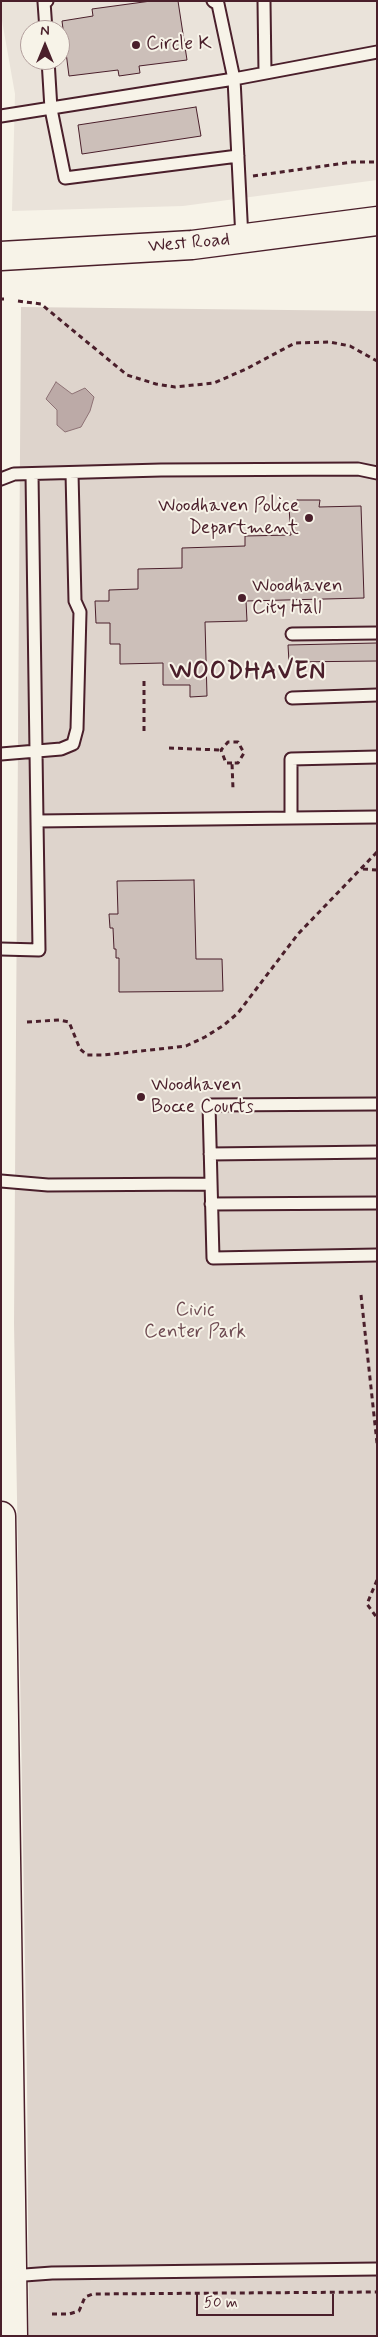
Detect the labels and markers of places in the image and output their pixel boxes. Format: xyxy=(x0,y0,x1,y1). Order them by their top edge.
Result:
place label: Circle K xyxy=(146,34,212,56)
marker: Circle K xyxy=(130,39,142,51)
place label: Woodhaven Police Department xyxy=(158,496,299,540)
marker: Woodhaven Police Department xyxy=(303,512,315,524)
place label: Woodhaven City Hall xyxy=(252,576,343,620)
marker: Woodhaven City Hall xyxy=(236,592,248,604)
place label: Woodhaven Bocce Courts xyxy=(151,1075,254,1119)
marker: Woodhaven Bocce Courts xyxy=(135,1091,147,1103)

